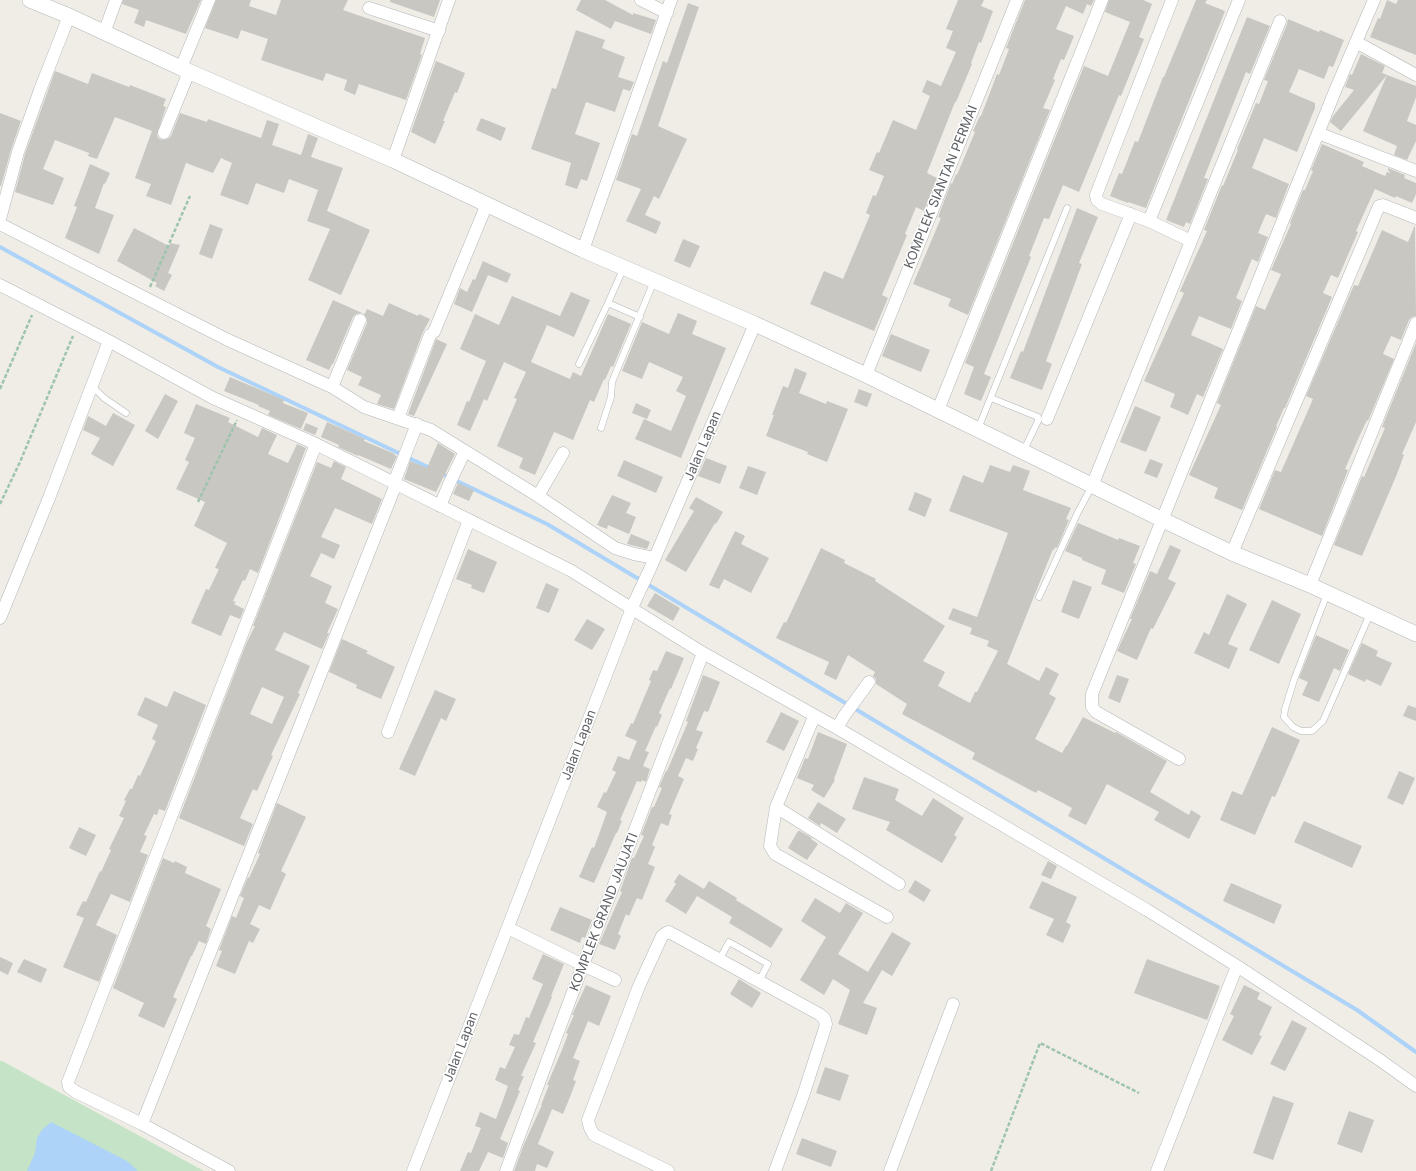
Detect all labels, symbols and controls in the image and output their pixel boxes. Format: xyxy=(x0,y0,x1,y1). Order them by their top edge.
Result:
street label: KOMPLEK SIANTAN PERMAI xyxy=(901,103,981,271)
street label: Jalan Lapan xyxy=(681,409,725,483)
street label: Jalan Lapan xyxy=(558,708,600,782)
street label: KOMPLEK GRAND JAUJATI xyxy=(567,831,641,993)
street label: Jalan Lapan xyxy=(440,1010,482,1084)

